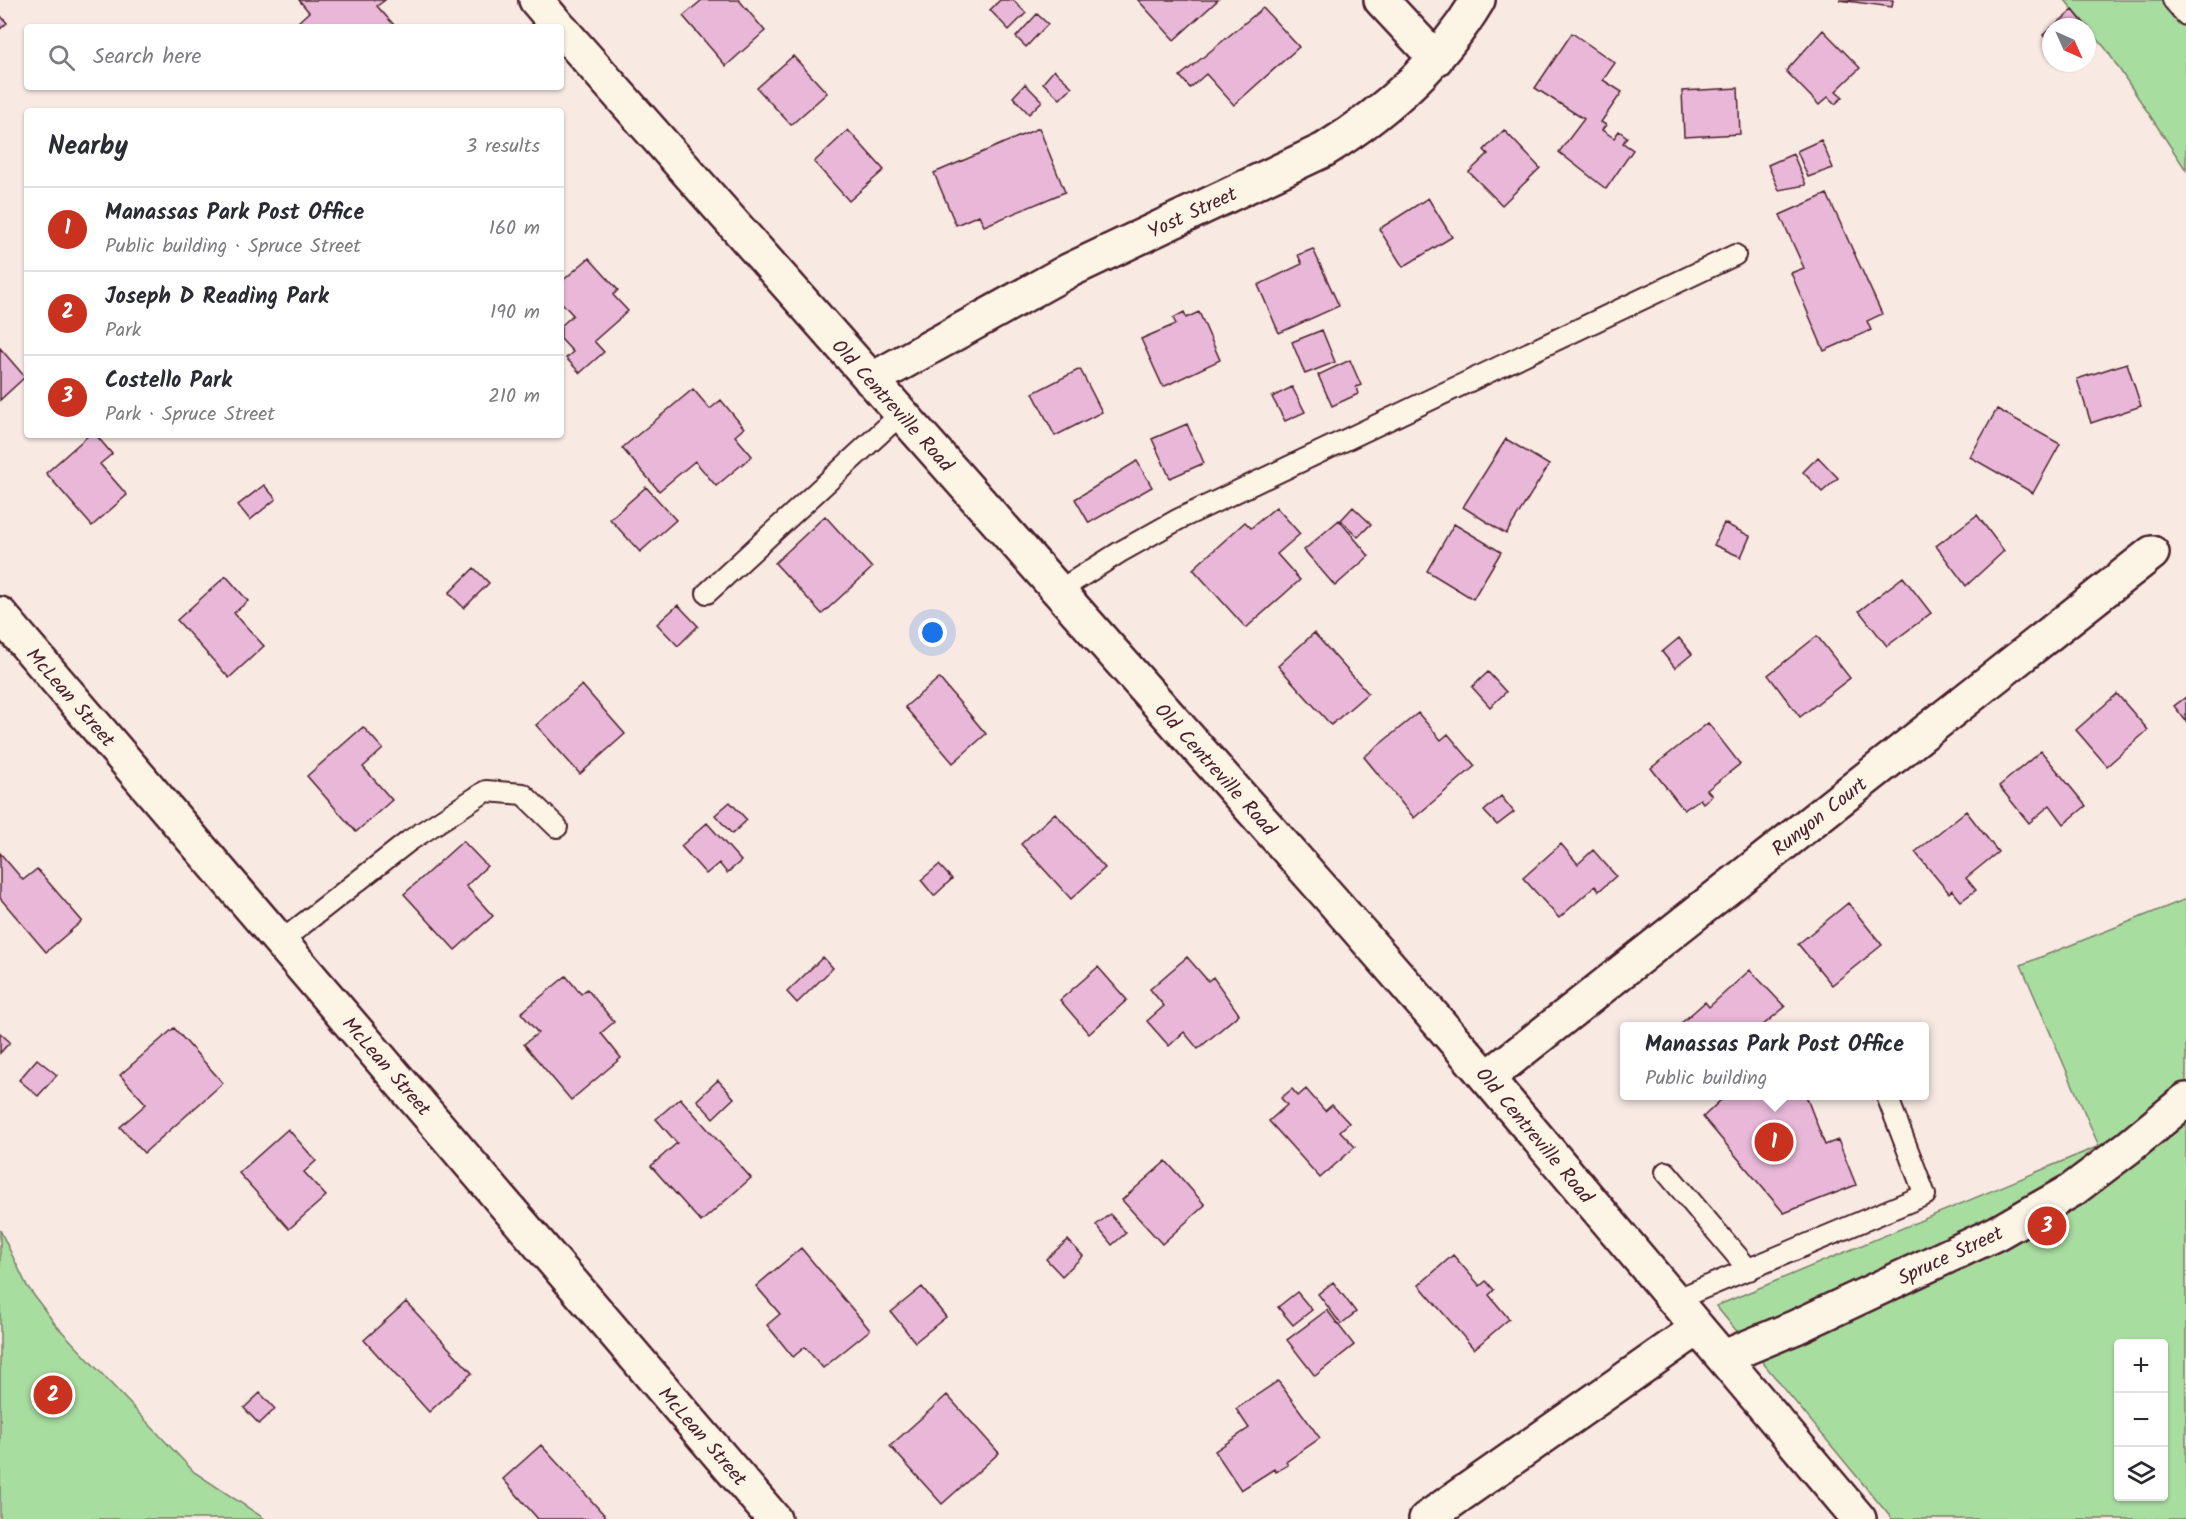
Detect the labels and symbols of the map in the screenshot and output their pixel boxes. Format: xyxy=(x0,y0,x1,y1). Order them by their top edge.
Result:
north arrow xyxy=(2042,18,2096,72)
street label: Yost Street xyxy=(1143,179,1243,249)
street label: Old Centreville Road xyxy=(823,332,961,481)
your location xyxy=(918,618,947,647)
street label: McLean Street xyxy=(17,641,122,756)
street label: Old Centreville Road xyxy=(1146,696,1284,845)
street label: Runyon Court xyxy=(1765,770,1875,865)
street label: McLean Street xyxy=(333,1010,438,1125)
street label: Old Centreville Road xyxy=(1466,1061,1601,1213)
pin: 1 xyxy=(1754,1120,1794,1164)
pin: 3 xyxy=(2028,1204,2066,1248)
street label: Spruce Street xyxy=(1893,1218,2009,1295)
pin: 2 xyxy=(34,1372,72,1418)
street label: McLean Street xyxy=(649,1380,754,1495)

